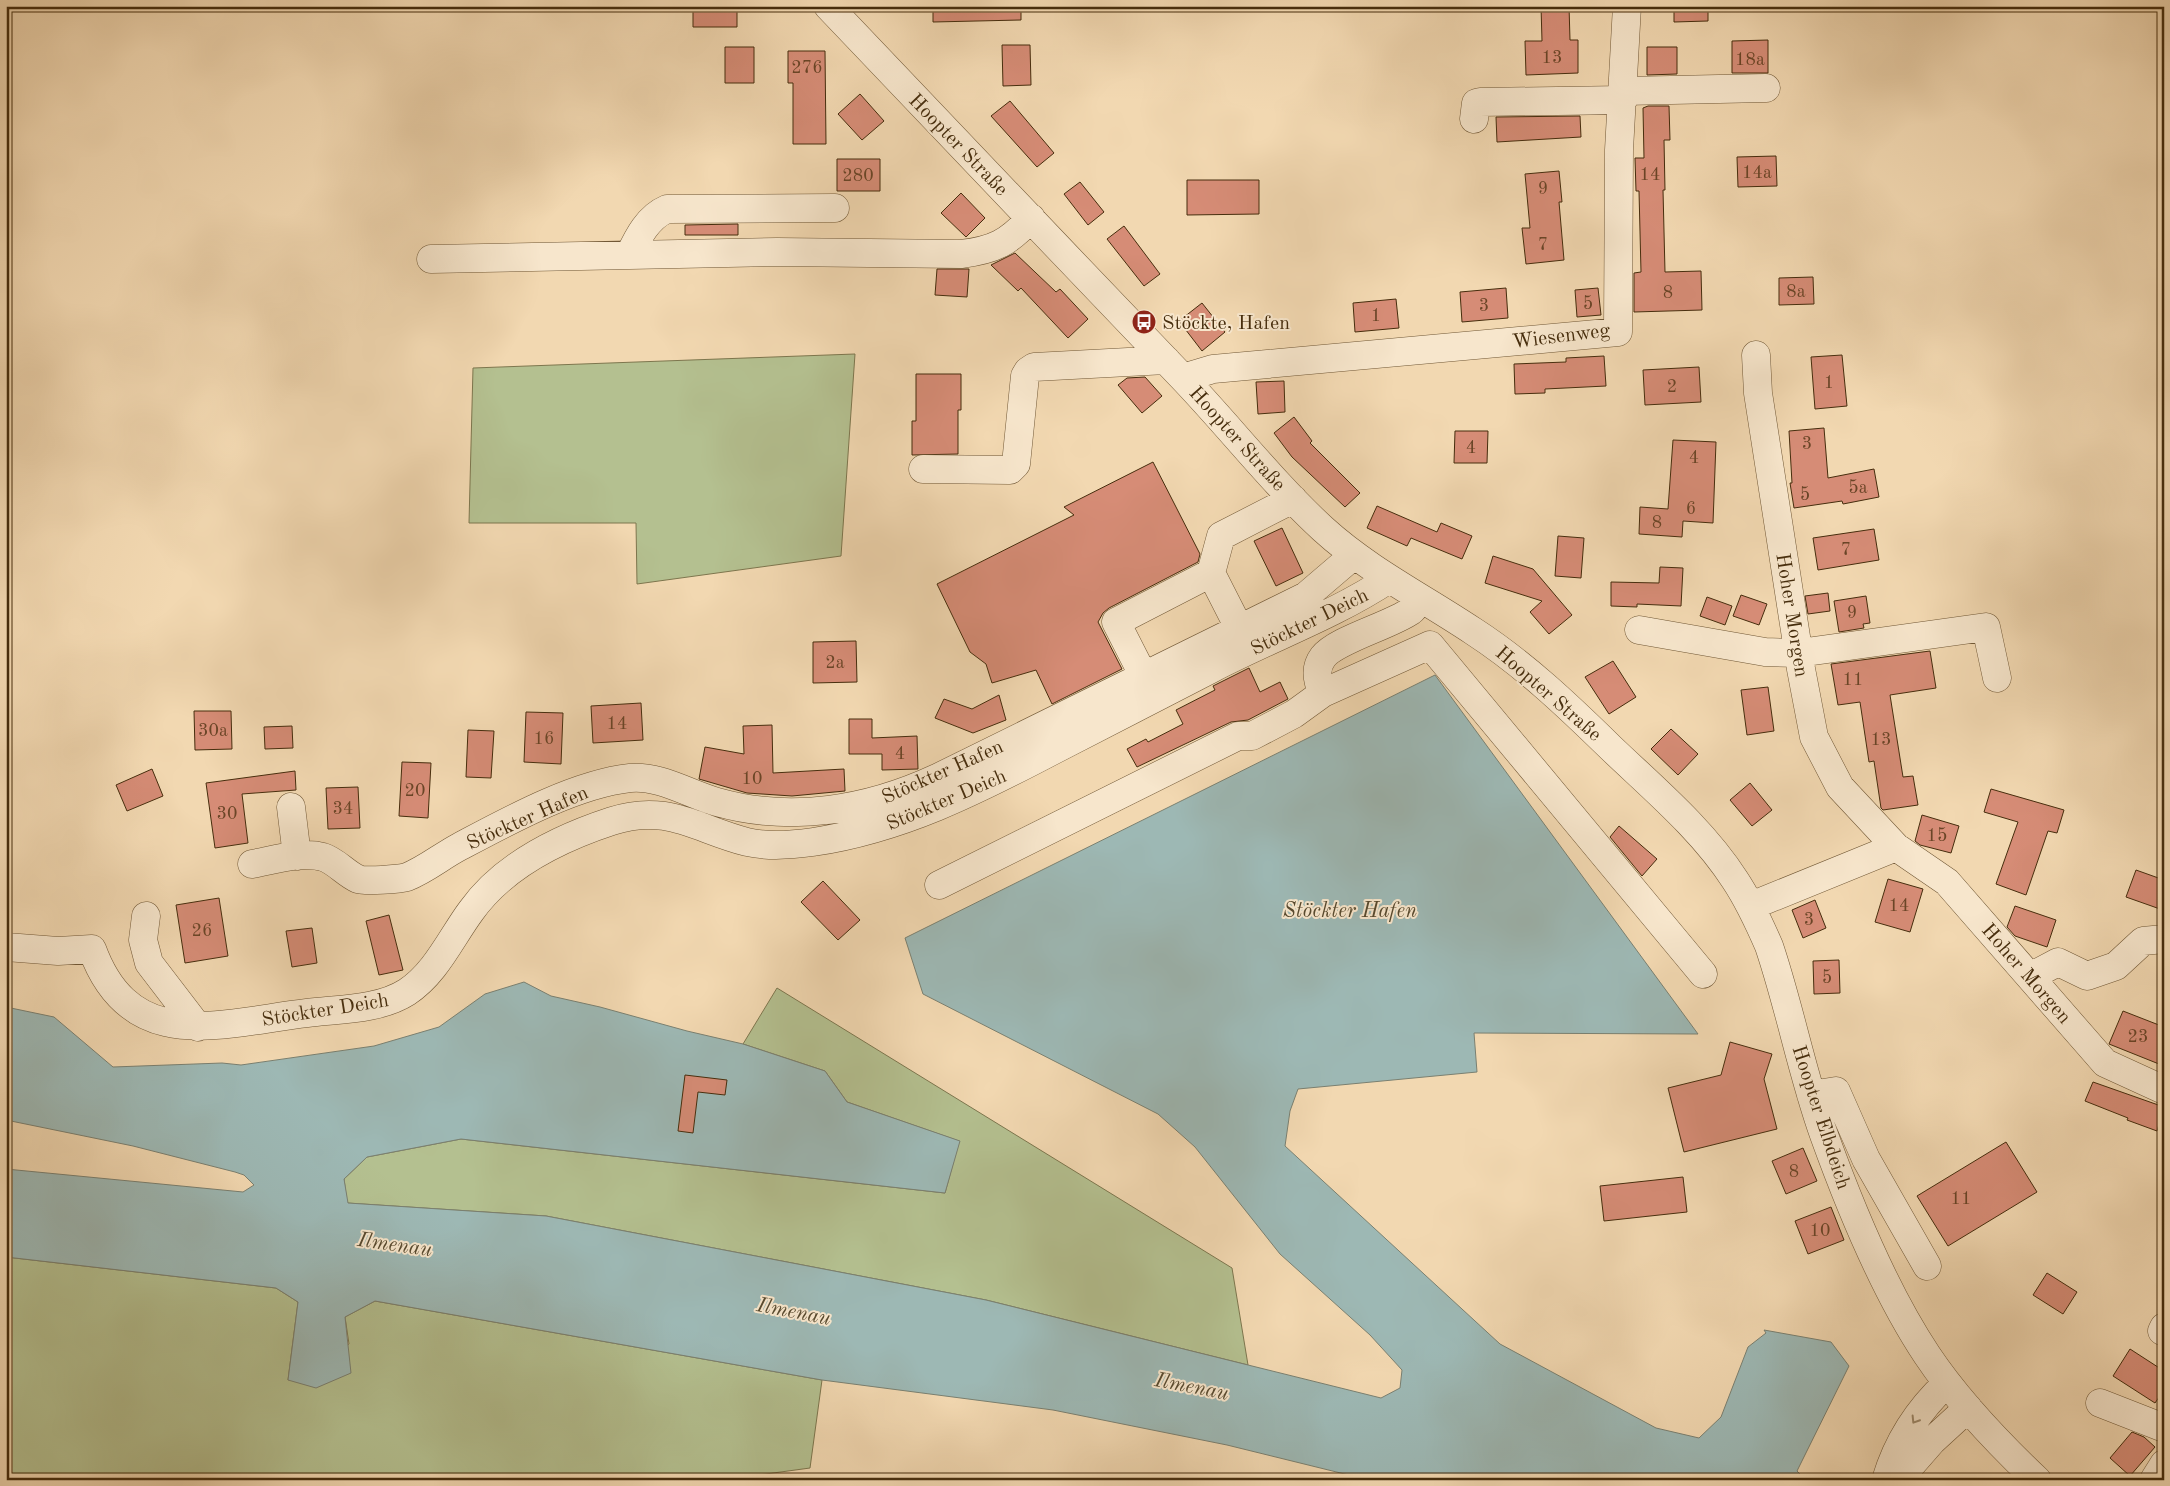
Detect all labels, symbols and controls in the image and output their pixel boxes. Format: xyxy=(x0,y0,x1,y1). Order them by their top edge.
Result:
house number: 13 xyxy=(1542,49,1562,67)
house number: 18a xyxy=(1735,51,1765,69)
house number: 276 xyxy=(791,59,823,77)
street label: Hoopter Straße xyxy=(904,91,1011,200)
house number: 14a xyxy=(1742,164,1772,182)
house number: 14 xyxy=(1640,166,1660,184)
house number: 280 xyxy=(842,167,874,185)
house number: 9 xyxy=(1538,180,1548,198)
house number: 7 xyxy=(1538,236,1548,254)
house number: 8a xyxy=(1786,283,1806,301)
house number: 8 xyxy=(1663,284,1673,302)
house number: 5 xyxy=(1583,295,1593,313)
house number: 3 xyxy=(1479,297,1489,315)
house number: 1 xyxy=(1371,307,1381,325)
bus stop icon: Stöckte, Hafen xyxy=(1131,309,1157,335)
place label: Stöckte, Hafen xyxy=(1162,314,1290,334)
street label: Wiesenweg xyxy=(1511,321,1611,353)
house number: 1 xyxy=(1824,374,1834,392)
house number: 2 xyxy=(1667,378,1677,396)
street label: Hoopter Straße xyxy=(1185,383,1288,496)
house number: 3 xyxy=(1802,435,1812,453)
house number: 4 xyxy=(1466,439,1476,457)
house number: 4 xyxy=(1689,449,1699,467)
house number: 5a xyxy=(1848,479,1868,497)
house number: 5 xyxy=(1800,486,1810,504)
house number: 6 xyxy=(1686,500,1696,518)
house number: 8 xyxy=(1652,514,1662,532)
house number: 7 xyxy=(1841,541,1851,559)
street label: Hoher Morgen xyxy=(1771,552,1811,679)
street label: Stöckter Deich xyxy=(1248,586,1372,660)
house number: 9 xyxy=(1847,604,1857,622)
street label: Hoopter Straße xyxy=(1491,643,1605,746)
house number: 2a xyxy=(825,654,845,672)
house number: 11 xyxy=(1843,671,1863,689)
house number: 14 xyxy=(607,715,627,733)
house number: 30a xyxy=(198,722,228,740)
house number: 16 xyxy=(534,730,554,748)
house number: 13 xyxy=(1871,731,1891,749)
street label: Stöckter Hafen xyxy=(879,737,1007,809)
house number: 4 xyxy=(895,745,905,763)
street label: Stöckter Deich xyxy=(884,767,1010,835)
house number: 10 xyxy=(742,770,762,788)
house number: 20 xyxy=(405,782,425,800)
street label: Stöckter Hafen xyxy=(464,783,592,855)
house number: 34 xyxy=(333,800,353,818)
house number: 30 xyxy=(217,805,237,823)
house number: 15 xyxy=(1927,827,1947,845)
house number: 14 xyxy=(1889,897,1909,915)
water label: Stöckter Hafen xyxy=(1283,901,1417,922)
house number: 3 xyxy=(1804,911,1814,929)
street label: Hoher Morgen xyxy=(1977,920,2074,1028)
house number: 26 xyxy=(192,922,212,940)
house number: 5 xyxy=(1822,969,1832,987)
street label: Stöckter Deich xyxy=(260,991,390,1031)
house number: 23 xyxy=(2128,1028,2148,1046)
street label: Hoopter Elbdeich xyxy=(1787,1043,1853,1192)
house number: 8 xyxy=(1789,1163,1799,1181)
house number: 11 xyxy=(1951,1190,1971,1208)
house number: 10 xyxy=(1810,1222,1830,1240)
water label: Ilmenau xyxy=(355,1230,434,1261)
water label: Ilmenau xyxy=(754,1295,833,1330)
water label: Ilmenau xyxy=(1152,1370,1231,1405)
one-way arrow xyxy=(1912,1414,1921,1423)

